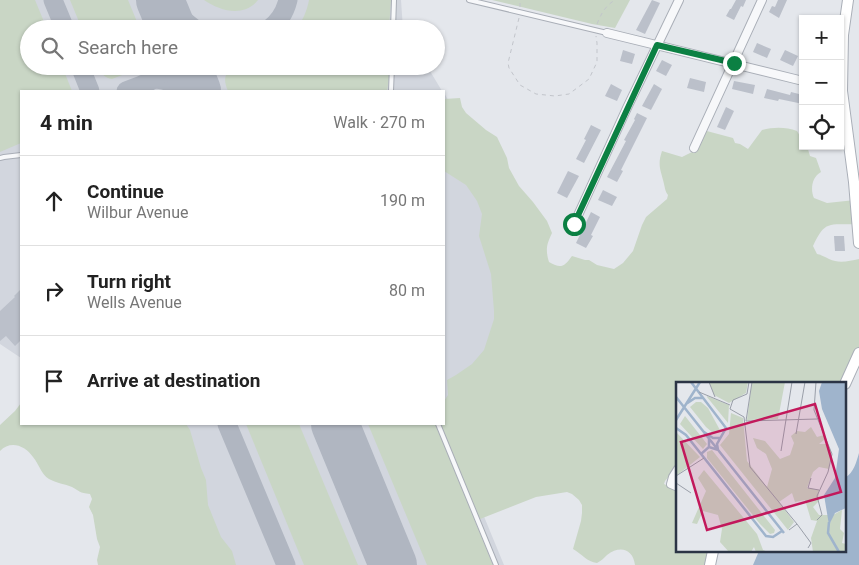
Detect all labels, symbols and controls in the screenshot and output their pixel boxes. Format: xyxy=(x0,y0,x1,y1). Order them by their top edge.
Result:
map controls xyxy=(799,15,844,150)
button: + xyxy=(799,15,844,60)
search box xyxy=(20,20,445,75)
icon: search xyxy=(38,34,66,62)
text: Search here xyxy=(78,36,178,59)
route end xyxy=(723,52,746,75)
button: − xyxy=(799,60,844,105)
button: locate xyxy=(799,105,844,150)
text: 4 min xyxy=(40,111,93,135)
text: Walk · 270 m xyxy=(333,113,425,132)
text: Continue xyxy=(87,180,164,203)
icon: ahead xyxy=(40,187,68,215)
text: 190 m xyxy=(380,191,425,210)
text: Wilbur Avenue xyxy=(87,203,189,222)
route start xyxy=(563,213,586,236)
text: Turn right xyxy=(87,270,171,293)
icon: right xyxy=(40,277,68,305)
text: 80 m xyxy=(389,281,425,300)
text: Wells Avenue xyxy=(87,293,182,312)
icon: arrive xyxy=(40,367,68,395)
text: Arrive at destination xyxy=(87,369,260,392)
inset map xyxy=(676,382,846,552)

